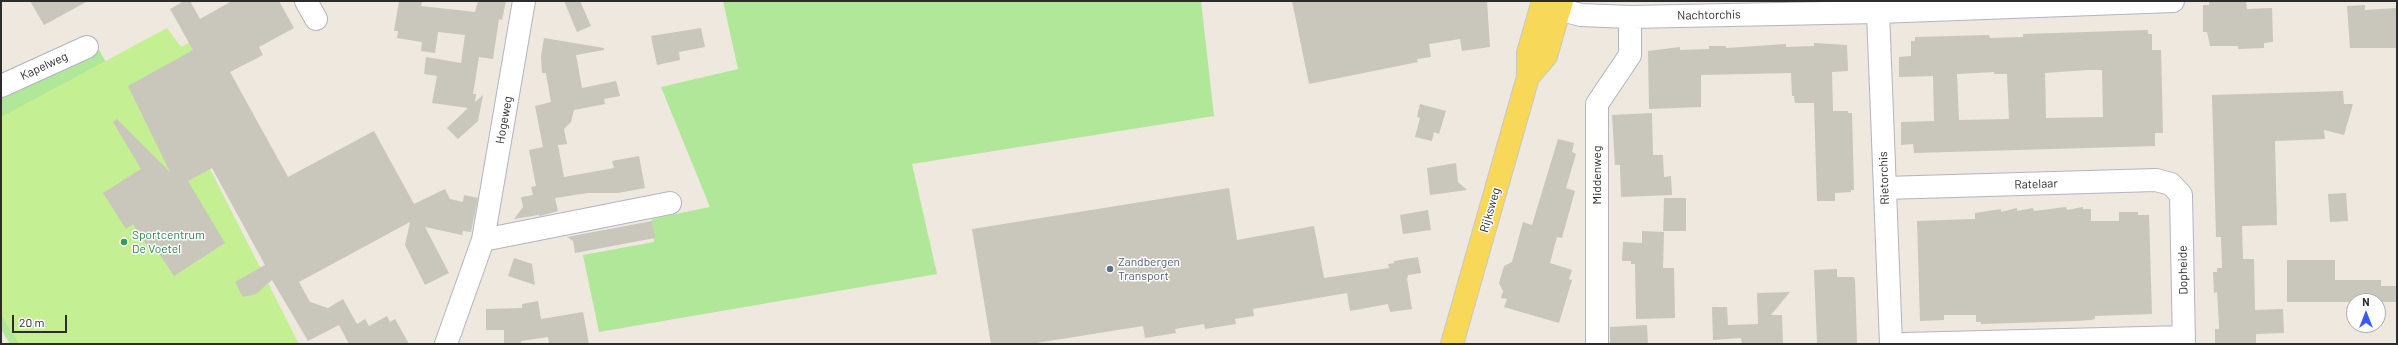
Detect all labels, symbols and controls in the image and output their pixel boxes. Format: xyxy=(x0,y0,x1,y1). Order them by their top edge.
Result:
street label: Nachtorchis xyxy=(1677,7,1741,23)
street label: Kapelweg xyxy=(18,49,70,83)
street label: Hogeweg xyxy=(493,95,515,145)
street label: Middenweg xyxy=(1590,146,1604,204)
street label: Rietorchis xyxy=(1876,151,1892,205)
street label: Ratelaar xyxy=(2014,176,2058,192)
street label: Rijksweg xyxy=(1477,186,1503,234)
place label: Sportcentrum De Voetel xyxy=(132,228,205,256)
marker: Sportcentrum De Voetel xyxy=(119,237,129,247)
street label: Dopheide xyxy=(2175,245,2191,295)
place label: Zandbergen Transport xyxy=(1118,255,1180,283)
marker: Zandbergen Transport xyxy=(1105,264,1115,274)
north arrow xyxy=(2346,293,2386,333)
text: N xyxy=(2362,295,2370,308)
scale bar xyxy=(14,307,69,333)
text: 20 m xyxy=(19,315,45,329)

